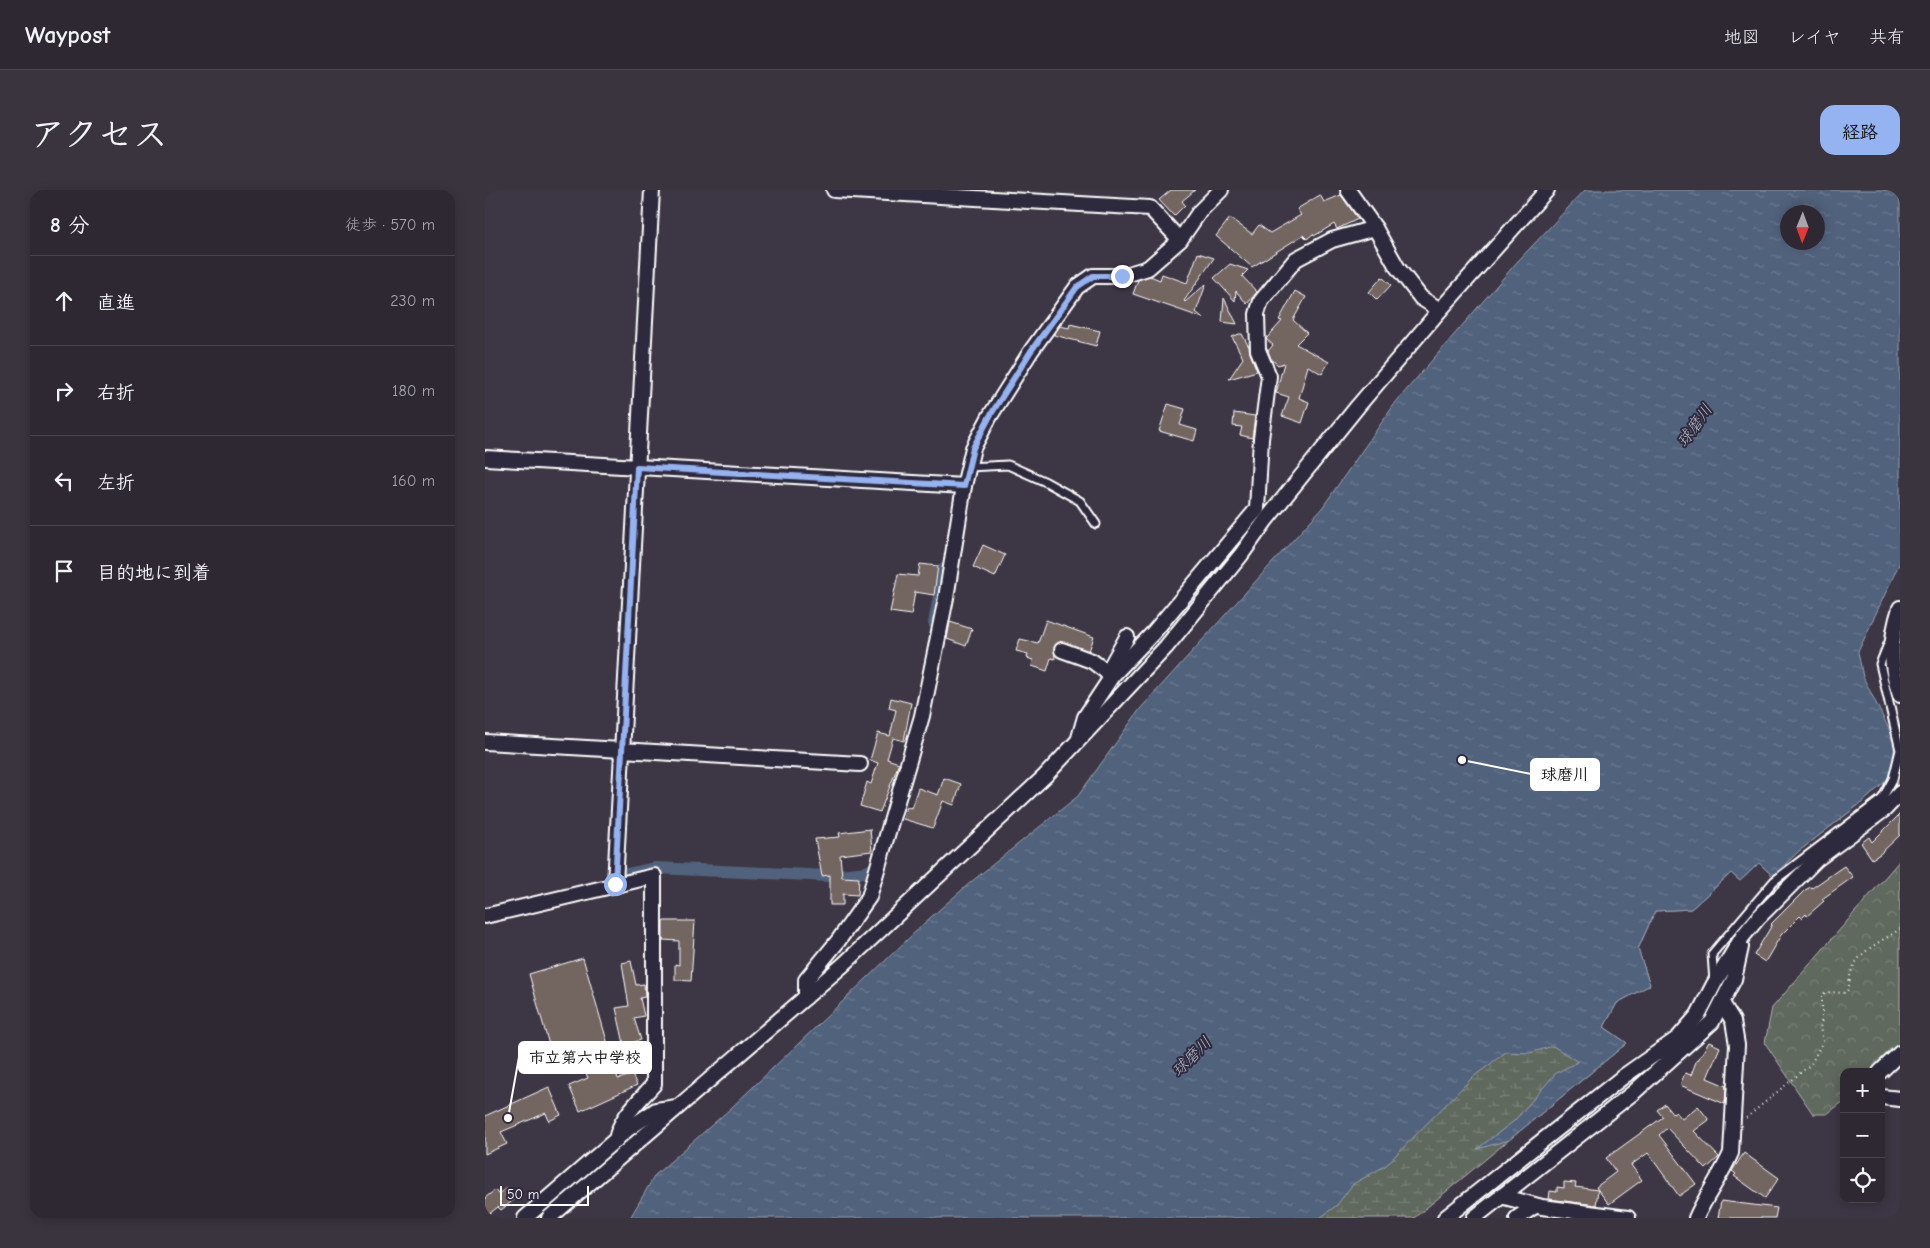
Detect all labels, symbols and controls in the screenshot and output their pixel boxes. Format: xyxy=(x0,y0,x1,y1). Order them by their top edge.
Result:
text: Waypost xyxy=(25,21,110,49)
text: 地図 xyxy=(1724,27,1760,48)
text: レイヤ xyxy=(1788,27,1841,48)
text: 共有 xyxy=(1869,27,1905,48)
button: 経路 xyxy=(1820,105,1900,155)
text: アクセス xyxy=(30,114,168,155)
north arrow xyxy=(1780,205,1825,250)
text: 8 分 xyxy=(50,213,89,237)
text: 徒歩 · 570 m xyxy=(345,216,435,234)
route end xyxy=(1111,265,1134,288)
icon: ahead xyxy=(50,287,78,315)
text: 直進 xyxy=(97,292,135,314)
text: 230 m xyxy=(390,292,435,310)
icon: right xyxy=(50,377,78,405)
text: 右折 xyxy=(97,382,135,404)
text: 180 m xyxy=(392,382,435,400)
water label: 球磨川 xyxy=(1673,401,1716,450)
icon: left xyxy=(50,467,78,495)
text: 左折 xyxy=(97,472,135,494)
text: 160 m xyxy=(392,472,435,490)
icon: arrive xyxy=(50,557,78,585)
text: 目的地に到着 xyxy=(97,562,211,584)
callout: 球磨川 xyxy=(1531,759,1599,790)
text: 球磨川 xyxy=(1541,766,1589,784)
route start xyxy=(604,873,627,896)
water label: 球磨川 xyxy=(1168,1033,1215,1080)
callout: 市立第六中学校 xyxy=(519,1042,651,1073)
text: 市立第六中学校 xyxy=(529,1049,641,1067)
map controls xyxy=(1840,1068,1885,1203)
button: + xyxy=(1840,1068,1885,1113)
button: − xyxy=(1840,1113,1885,1158)
button: locate xyxy=(1840,1158,1885,1203)
scale bar xyxy=(500,1183,589,1206)
text: 50 m xyxy=(507,1186,539,1203)

